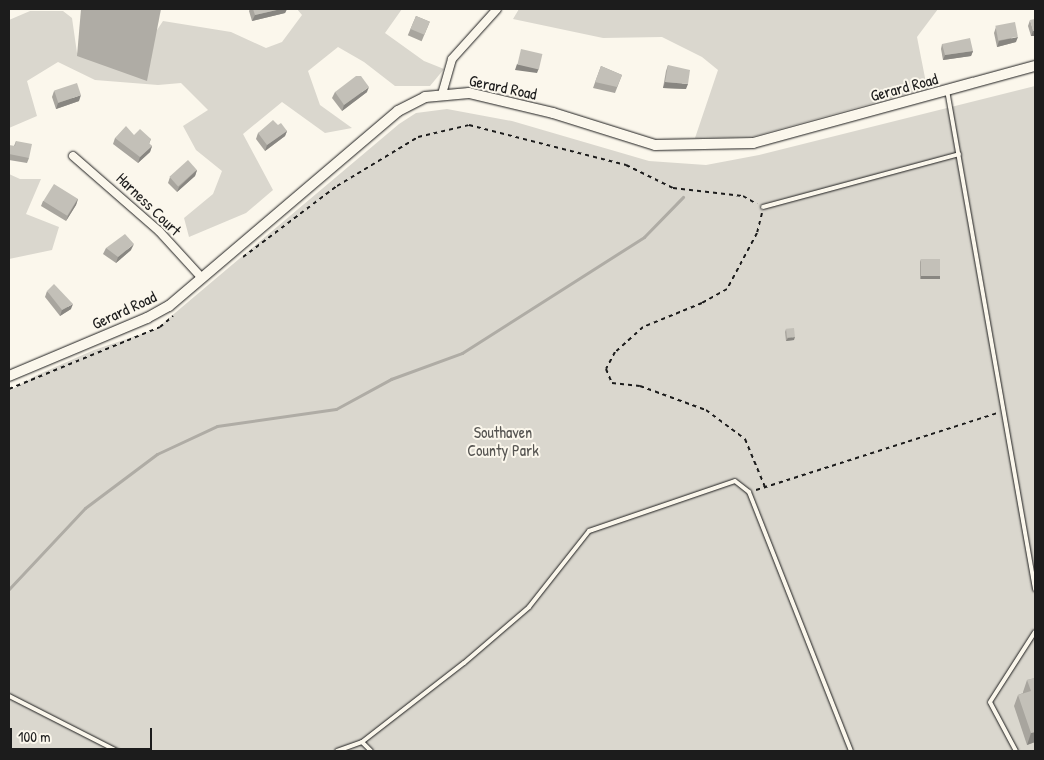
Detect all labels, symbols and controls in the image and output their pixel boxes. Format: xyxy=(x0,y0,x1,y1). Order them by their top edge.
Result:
street label: Gerard Road xyxy=(868,69,940,105)
street label: Gerard Road xyxy=(467,70,539,104)
street label: Harness Court xyxy=(113,168,185,240)
street label: Gerard Road xyxy=(89,287,159,333)
park label: Southaven County Park xyxy=(467,422,539,460)
scale bar xyxy=(12,718,155,750)
text: 100 m xyxy=(18,726,51,747)

